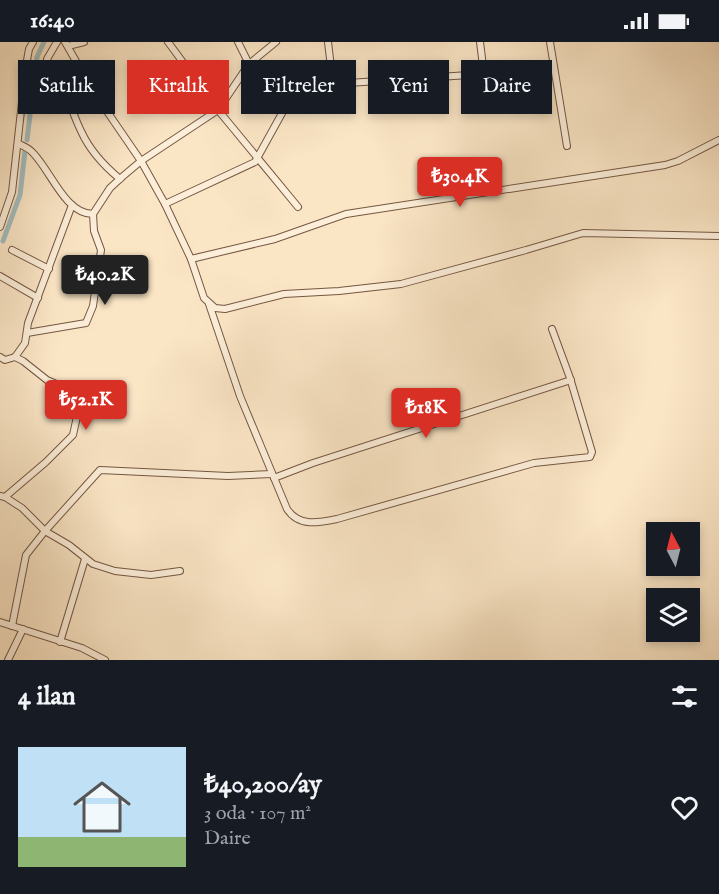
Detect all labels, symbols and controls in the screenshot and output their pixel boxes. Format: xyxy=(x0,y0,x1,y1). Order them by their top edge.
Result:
text: 16:40 xyxy=(30,7,75,35)
chip: Satılık xyxy=(18,60,115,114)
chip: Kiralık xyxy=(127,60,229,114)
chip: Filtreler xyxy=(241,60,356,114)
chip: Yeni xyxy=(368,60,449,114)
chip: Daire xyxy=(461,60,552,114)
pin: ₺30.4K xyxy=(411,157,509,208)
text: ₺30.4K xyxy=(431,164,489,189)
pin: ₺40.2K xyxy=(56,255,154,306)
text: ₺40.2K xyxy=(75,262,135,287)
pin: ₺52.1K xyxy=(37,380,135,431)
text: ₺52.1K xyxy=(59,387,113,412)
pin: ₺18K xyxy=(390,388,462,439)
text: ₺18K xyxy=(405,395,447,420)
north arrow xyxy=(646,522,700,576)
map controls xyxy=(646,522,700,642)
button: layers xyxy=(646,588,700,642)
text: 4 ilan xyxy=(18,680,76,713)
icon: filters xyxy=(668,680,701,713)
text: ₺40,200/ay xyxy=(204,768,322,801)
icon: home xyxy=(66,771,138,843)
icon: heart xyxy=(668,791,701,824)
text: 3 oda · 107 m² xyxy=(204,801,311,826)
text: Daire xyxy=(204,826,251,851)

